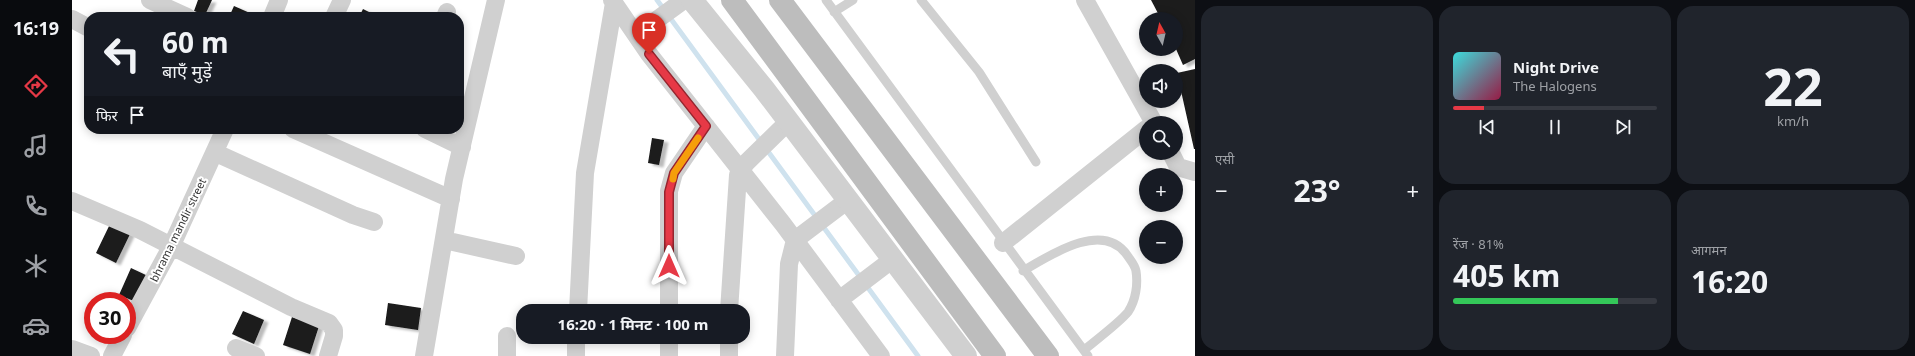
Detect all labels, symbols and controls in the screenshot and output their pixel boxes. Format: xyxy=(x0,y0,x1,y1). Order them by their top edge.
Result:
north arrow xyxy=(1139,12,1183,56)
map controls xyxy=(1139,12,1183,264)
pin xyxy=(632,13,666,54)
text: 16:19 xyxy=(13,16,59,40)
icon: arrive xyxy=(638,19,660,41)
text: 60 m xyxy=(162,23,229,61)
icon: left xyxy=(96,28,148,80)
text: 22 xyxy=(1763,50,1823,121)
text: Night Drive xyxy=(1513,57,1599,77)
text: बाएँ मुड़ें xyxy=(162,59,212,83)
button: sound xyxy=(1139,64,1183,108)
icon: directions xyxy=(22,72,50,100)
text: The Halogens xyxy=(1513,77,1597,95)
icon: arrive xyxy=(126,104,148,126)
text: फिर xyxy=(96,105,118,125)
text: km/h xyxy=(1777,112,1809,130)
button: search xyxy=(1139,116,1183,160)
icon: previous xyxy=(1476,116,1498,138)
icon: pause xyxy=(1544,116,1566,138)
icon: next xyxy=(1612,116,1634,138)
icon: music xyxy=(22,132,50,160)
text: एसी xyxy=(1215,150,1234,168)
button: + xyxy=(1139,168,1183,212)
text: 23° xyxy=(1293,170,1341,211)
street label: bhrama mandir street xyxy=(146,175,209,284)
text: − xyxy=(1215,175,1228,205)
text: + xyxy=(1406,175,1419,205)
icon: phone xyxy=(22,192,50,220)
button: − xyxy=(1139,220,1183,264)
text: रेंज · 81% xyxy=(1453,235,1504,253)
text: आगमन xyxy=(1691,241,1727,259)
position arrow xyxy=(648,245,690,287)
icon: climate xyxy=(22,252,50,280)
text: 405 km xyxy=(1453,255,1560,296)
text: 16:20 xyxy=(1691,261,1768,302)
speed limit sign: 30 xyxy=(84,292,136,344)
icon: car xyxy=(22,312,50,340)
text: 16:20 · 1 मिनट · 100 m xyxy=(558,314,708,334)

